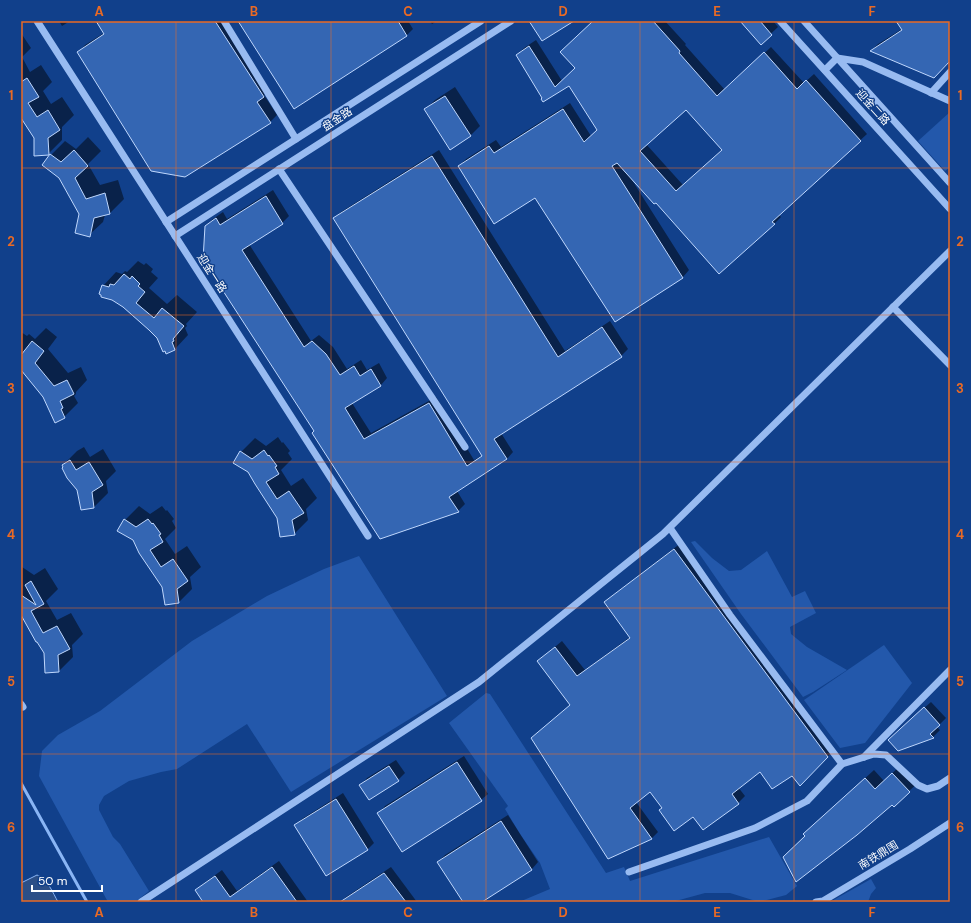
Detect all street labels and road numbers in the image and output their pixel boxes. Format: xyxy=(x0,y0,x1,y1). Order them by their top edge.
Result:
street label: 迎金二路 xyxy=(853,86,893,128)
street label: 盘金路 xyxy=(319,104,355,134)
street label: 迎金一路 xyxy=(194,251,230,295)
street label: 南铁鼎围 xyxy=(856,838,900,872)

